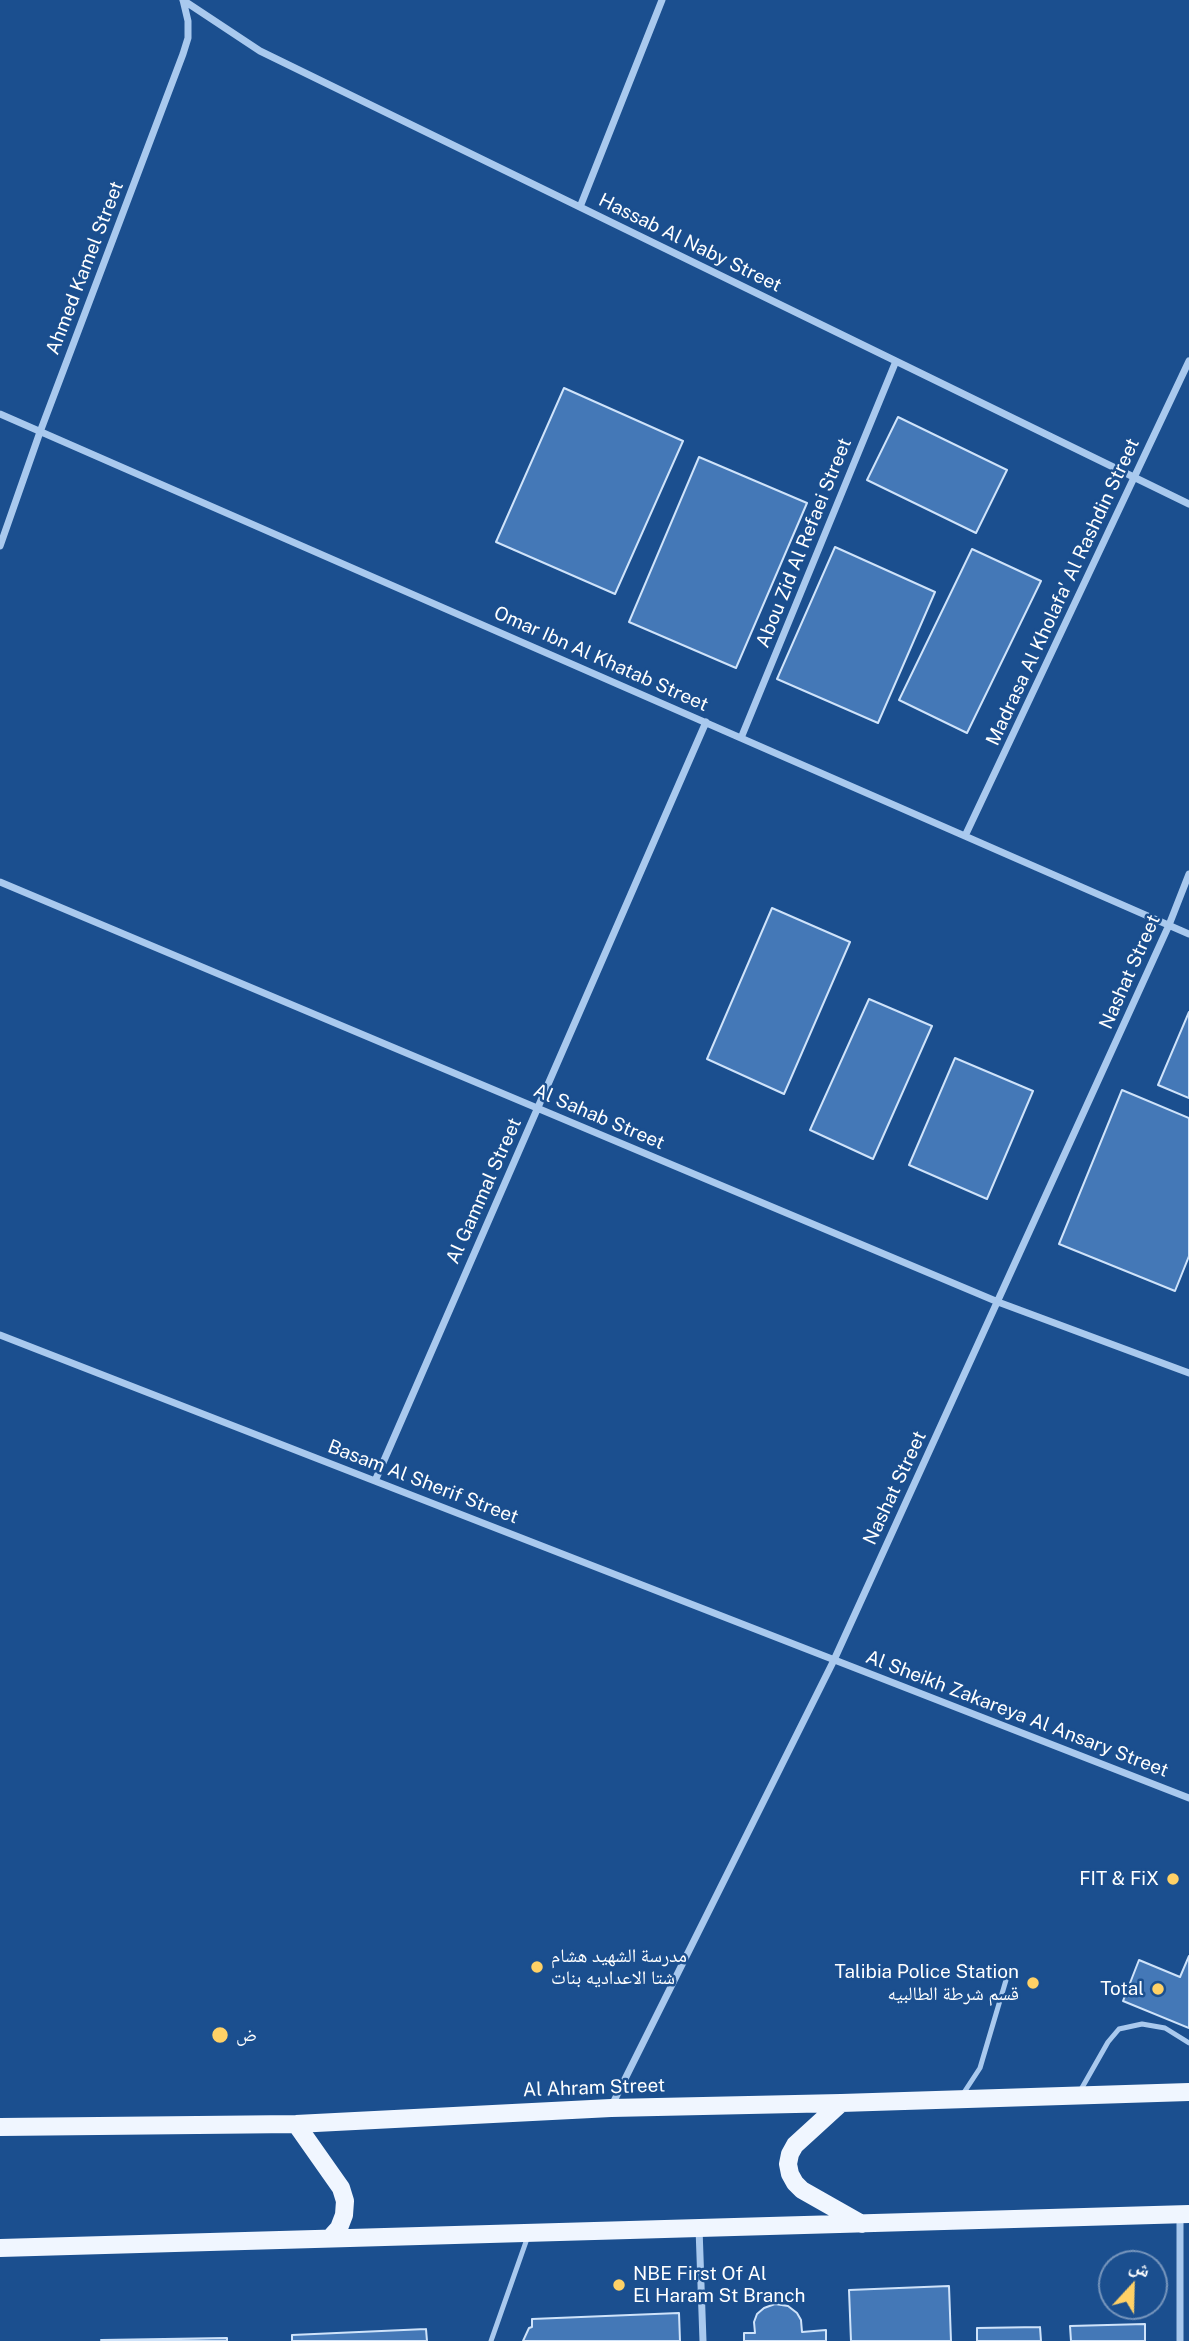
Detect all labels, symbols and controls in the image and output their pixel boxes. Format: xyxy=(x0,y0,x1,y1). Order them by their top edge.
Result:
street label: Ahmed Kamel Street xyxy=(41,178,129,358)
street label: Hassab Al Naby Street xyxy=(595,189,785,297)
street label: Abou Zid Al Refaei Street xyxy=(751,435,857,651)
street label: Madrasa Al Kholafa' Al Rashdin Street xyxy=(982,435,1144,749)
street label: Omar Ibn Al Khatab Street xyxy=(490,601,712,717)
street label: Nashat Street xyxy=(1095,911,1165,1033)
street label: Al Sahab Street xyxy=(530,1079,668,1155)
street label: Al Gammal Street xyxy=(442,1114,526,1268)
street label: Nashat Street xyxy=(859,1428,931,1548)
street label: Basam Al Sherif Street xyxy=(324,1435,522,1529)
street label: Al Sheikh Zakareya Al Ansary Street xyxy=(862,1646,1172,1782)
place label: FIT & FiX xyxy=(1079,1868,1159,1890)
marker: FIT & FiX xyxy=(1165,1871,1181,1887)
place label: مدرسة الشهيد هشام شتا الاعداديه بنات xyxy=(551,1945,687,1989)
marker: مدرسة الشهيد هشام شتا الاعداديه بنات xyxy=(529,1959,545,1975)
place label: Talibia Police Station قسم شرطة الطالبيه xyxy=(834,1961,1019,2005)
marker: Talibia Police Station قسم شرطة الطالبيه xyxy=(1025,1975,1041,1991)
place label: Total xyxy=(1100,1978,1144,2000)
marker: Total xyxy=(1150,1981,1166,1997)
place label: ض xyxy=(236,2024,257,2046)
marker: ض xyxy=(210,2025,230,2045)
street label: Al Ahram Street xyxy=(522,2074,666,2102)
north arrow xyxy=(1098,2250,1168,2320)
text: ش xyxy=(1127,2253,1154,2281)
place label: NBE First Of Al El Haram St Branch xyxy=(633,2263,805,2307)
marker: NBE First Of Al El Haram St Branch xyxy=(611,2277,627,2293)

